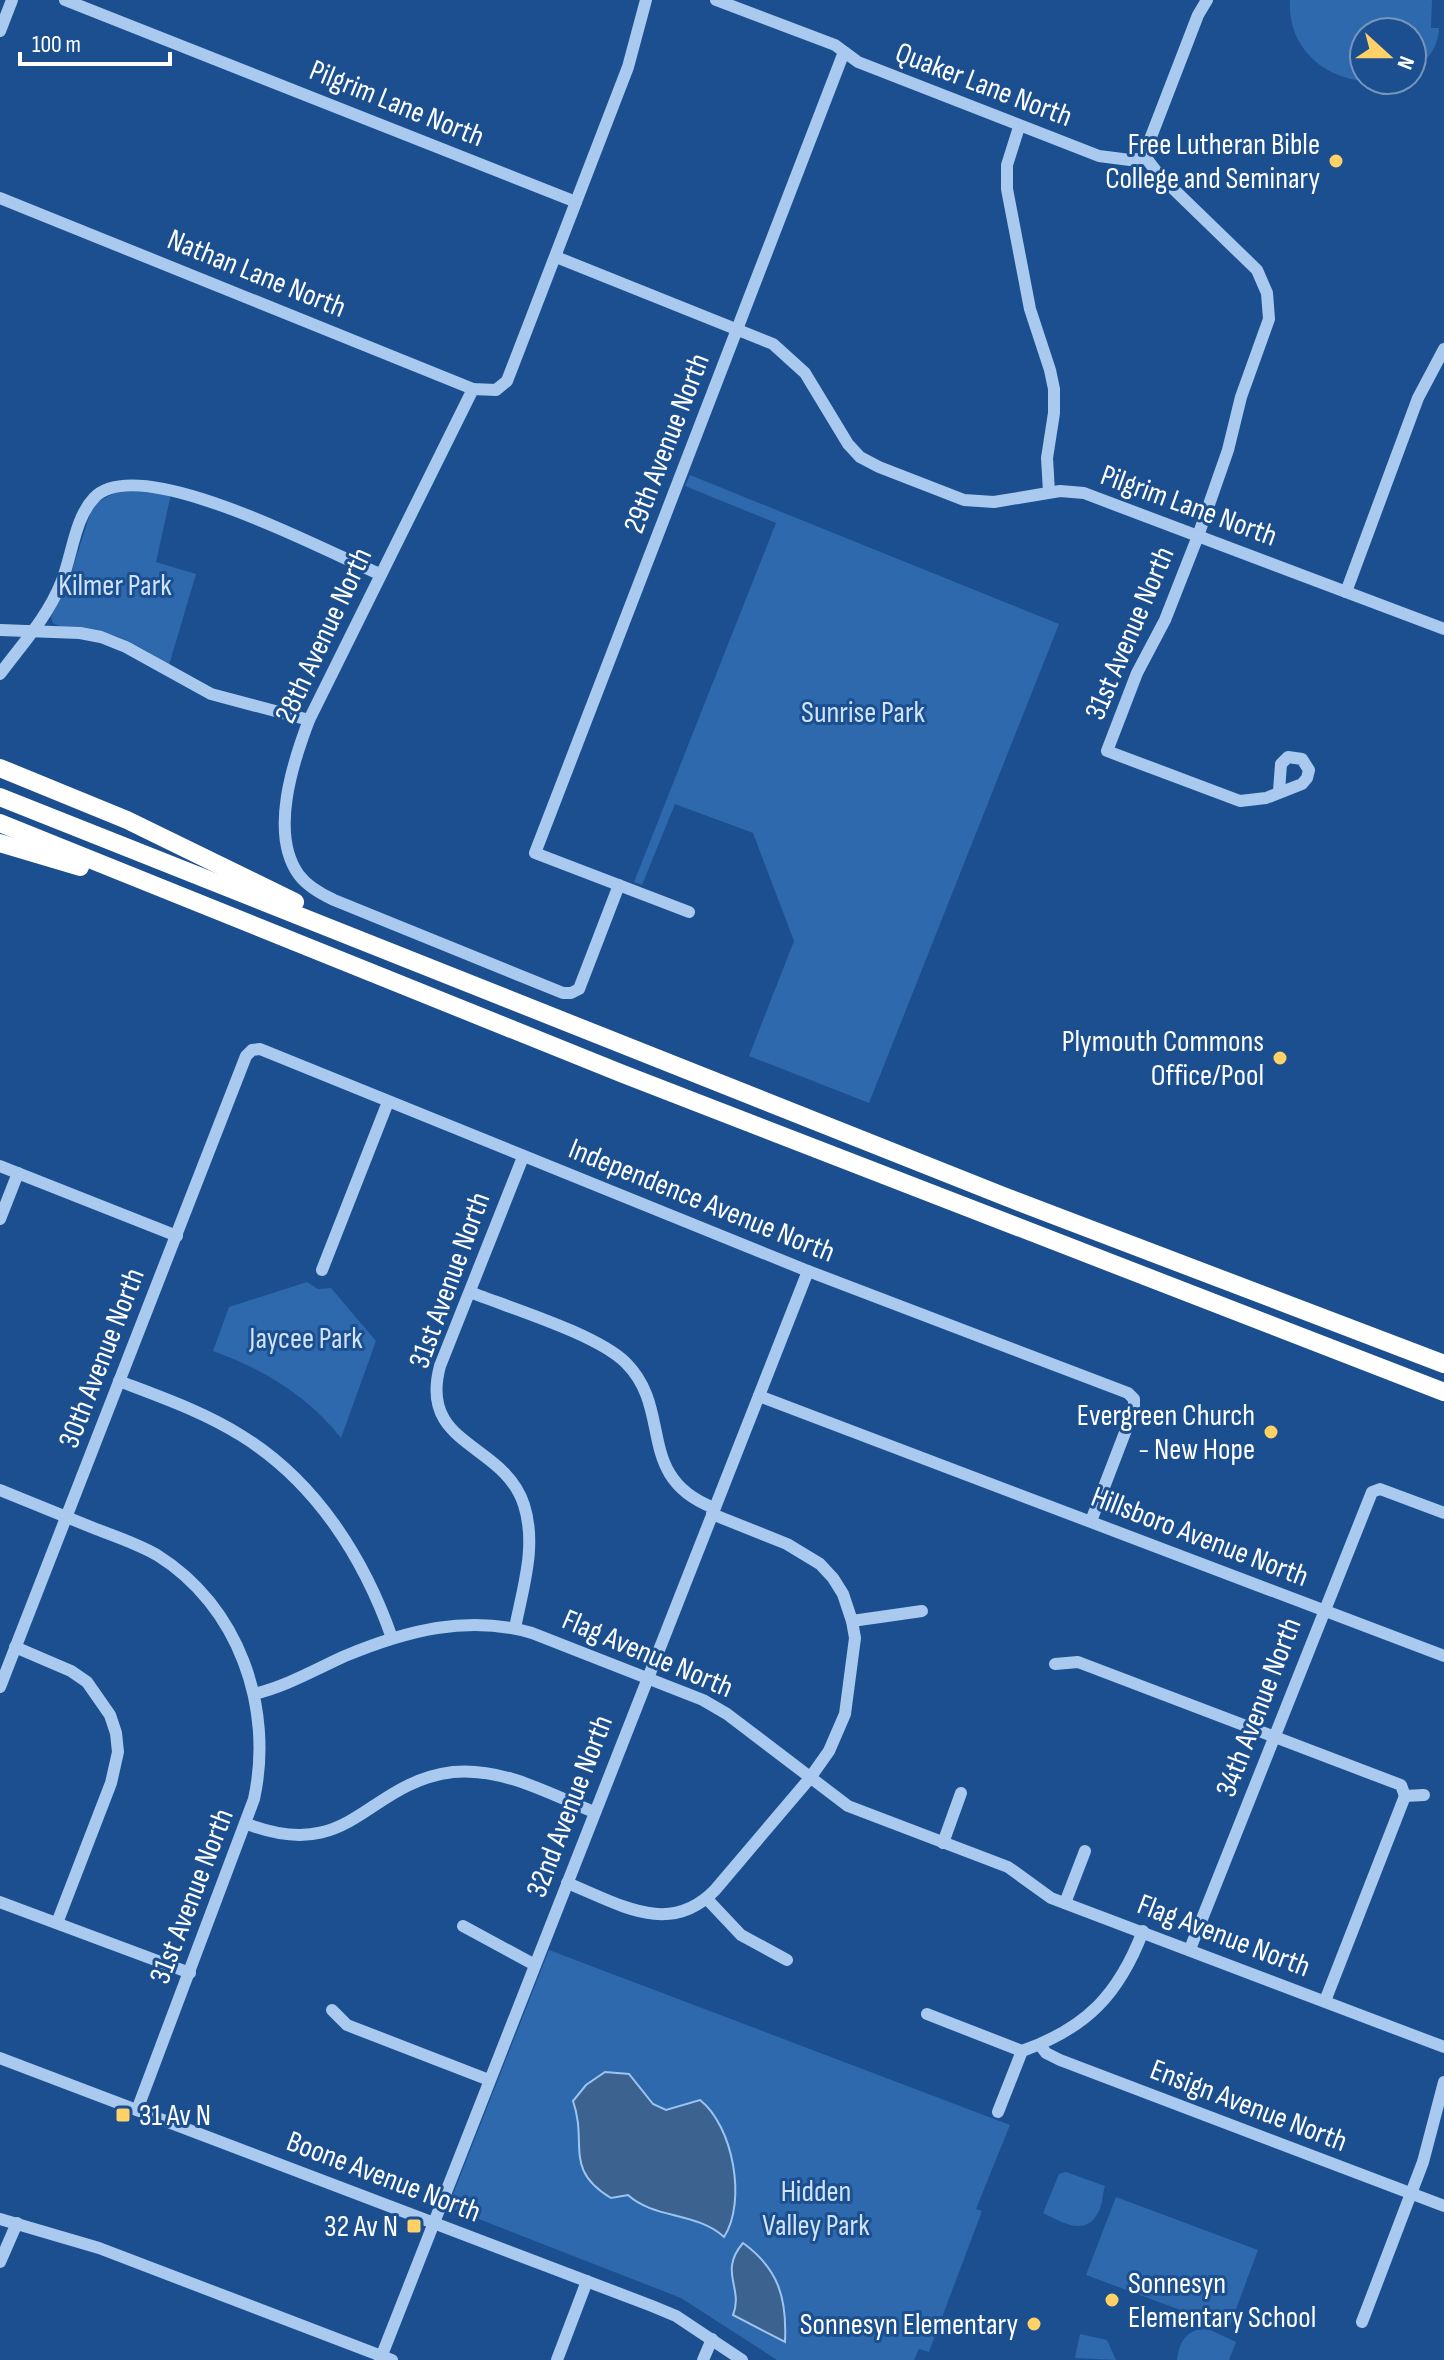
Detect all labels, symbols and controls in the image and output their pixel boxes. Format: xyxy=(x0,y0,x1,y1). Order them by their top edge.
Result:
scale bar xyxy=(20,16,170,66)
north arrow xyxy=(1348,16,1428,96)
text: 100 m xyxy=(32,30,81,59)
street label: Quaker Lane North xyxy=(890,35,1077,135)
text: N xyxy=(1391,52,1420,73)
street label: Pilgrim Lane North xyxy=(304,53,489,155)
place label: Free Lutheran Bible College and Seminary xyxy=(1105,127,1320,197)
marker: Free Lutheran Bible College and Seminary xyxy=(1327,152,1345,170)
street label: Nathan Lane North xyxy=(162,222,351,326)
street label: 29th Avenue North xyxy=(616,348,718,538)
street label: Pilgrim Lane North xyxy=(1096,457,1282,554)
street label: 31st Avenue North xyxy=(1077,541,1183,725)
street label: 28th Avenue North xyxy=(268,542,380,729)
park label: Kilmer Park xyxy=(58,568,172,604)
park label: Sunrise Park xyxy=(801,695,925,731)
place label: Plymouth Commons Office/Pool xyxy=(1062,1024,1264,1094)
marker: Plymouth Commons Office/Pool xyxy=(1271,1049,1289,1067)
street label: Independence Avenue North xyxy=(563,1131,840,1271)
street label: 31st Avenue North xyxy=(401,1187,498,1373)
street label: 30th Avenue North xyxy=(51,1263,153,1453)
park label: Jaycee Park xyxy=(248,1321,363,1357)
place label: Evergreen Church - New Hope xyxy=(1077,1398,1255,1468)
marker: Evergreen Church - New Hope xyxy=(1262,1423,1280,1441)
street label: Hillsboro Avenue North xyxy=(1086,1479,1313,1595)
street label: Flag Avenue North xyxy=(557,1602,738,1706)
street label: 34th Avenue North xyxy=(1208,1613,1310,1802)
street label: 32nd Avenue North xyxy=(519,1710,621,1902)
street label: 31st Avenue North xyxy=(142,1804,242,1989)
street label: Flag Avenue North xyxy=(1132,1886,1315,1985)
street label: Ensign Avenue North xyxy=(1145,2052,1352,2160)
place label: 31 Av N xyxy=(139,2098,211,2134)
marker: 31 Av N xyxy=(114,2106,132,2124)
street label: Boone Avenue North xyxy=(282,2123,486,2230)
park label: Hidden Valley Park xyxy=(762,2174,870,2244)
place label: 32 Av N xyxy=(324,2209,398,2245)
marker: 32 Av N xyxy=(405,2217,423,2235)
place label: Sonnesyn Elementary School xyxy=(1128,2266,1316,2336)
marker: Sonnesyn Elementary School xyxy=(1103,2291,1121,2309)
place label: Sonnesyn Elementary xyxy=(800,2307,1018,2343)
marker: Sonnesyn Elementary xyxy=(1025,2315,1043,2333)

